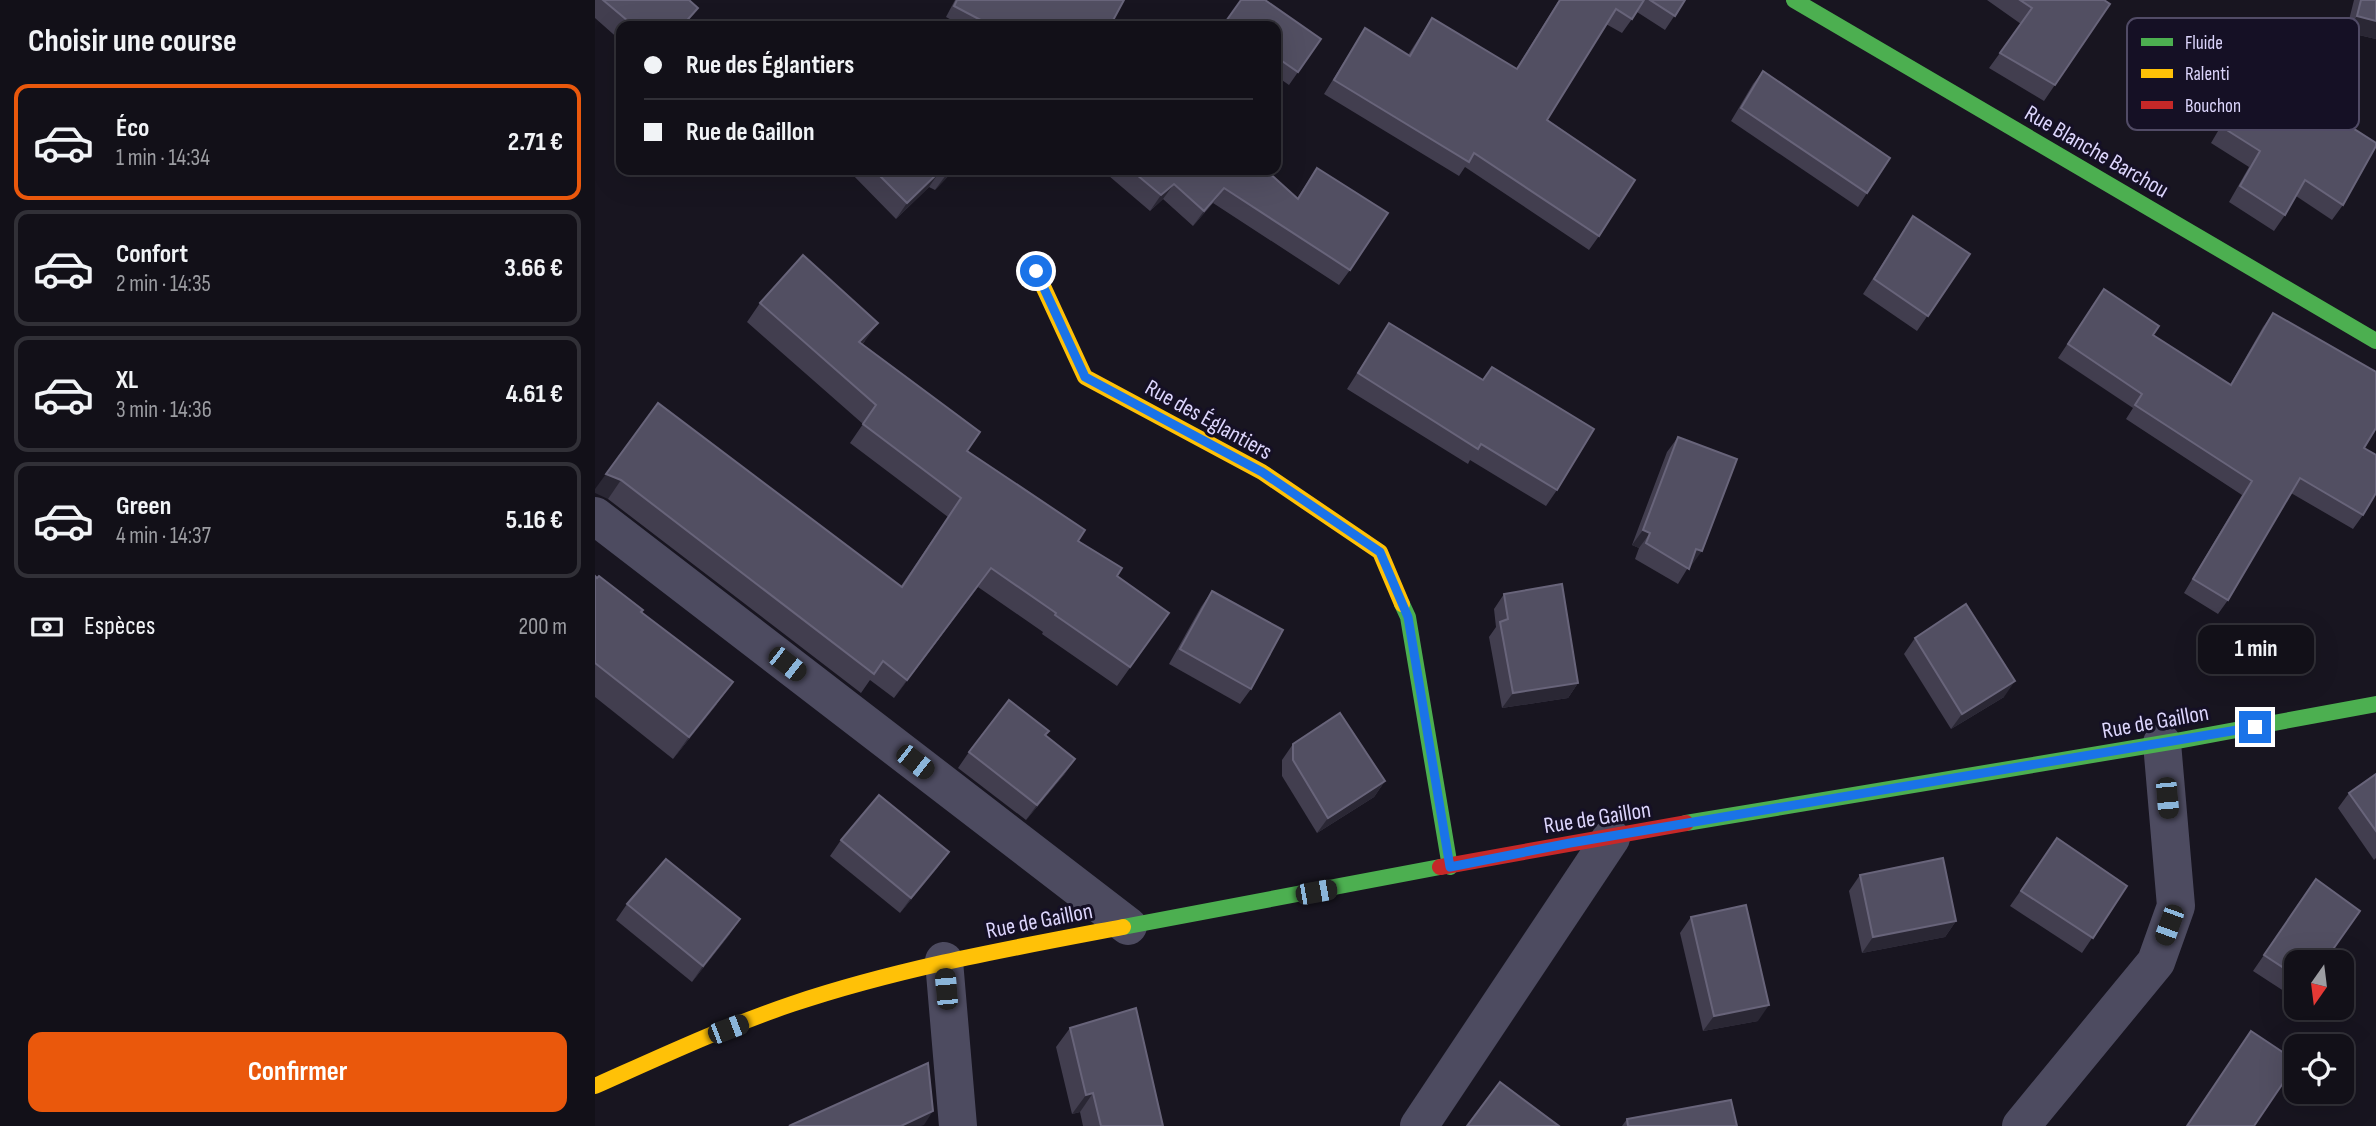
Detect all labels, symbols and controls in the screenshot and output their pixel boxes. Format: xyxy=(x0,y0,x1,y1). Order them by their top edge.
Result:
legend xyxy=(2127,18,2359,130)
text: Choisir une course xyxy=(28,22,237,61)
text: Fluide xyxy=(2185,32,2223,55)
text: Rue des Églantiers xyxy=(686,50,854,81)
text: Ralenti xyxy=(2185,63,2230,86)
text: Bouchon xyxy=(2185,95,2241,118)
street label: Rue Blanche Barchou xyxy=(2019,99,2174,204)
icon: car xyxy=(32,111,95,174)
text: Éco xyxy=(116,113,149,144)
text: Rue de Gaillon xyxy=(686,117,815,148)
text: 2.71 € xyxy=(508,127,563,158)
text: 1 min · 14:34 xyxy=(116,144,210,172)
icon: car xyxy=(32,237,95,300)
text: Confort xyxy=(116,239,188,270)
text: 3.66 € xyxy=(504,253,563,284)
route start xyxy=(1020,255,1052,287)
text: 2 min · 14:35 xyxy=(116,270,211,298)
icon: car xyxy=(32,363,95,426)
text: XL xyxy=(116,365,138,396)
street label: Rue des Églantiers xyxy=(1140,374,1277,466)
text: 4.61 € xyxy=(506,379,563,410)
text: 3 min · 14:36 xyxy=(116,396,212,424)
icon: car xyxy=(32,489,95,552)
text: Green xyxy=(116,491,171,522)
text: 5.16 € xyxy=(506,505,563,536)
text: 4 min · 14:37 xyxy=(116,522,211,550)
icon: cash xyxy=(28,608,66,646)
text: Espèces xyxy=(84,611,155,642)
text: 200 m xyxy=(519,613,567,641)
callout: 1 min xyxy=(2197,626,2313,674)
text: 1 min xyxy=(2235,635,2277,663)
car xyxy=(764,643,811,685)
street label: Rue de Gaillon xyxy=(2100,699,2211,745)
route end xyxy=(2239,711,2271,743)
car xyxy=(892,741,939,783)
car xyxy=(2155,776,2180,820)
street label: Rue de Gaillon xyxy=(1542,796,1653,840)
car xyxy=(1294,878,1339,906)
street label: Rue de Gaillon xyxy=(983,897,1095,945)
car xyxy=(2152,902,2187,948)
north arrow xyxy=(2284,950,2354,1020)
map controls xyxy=(2284,950,2354,1104)
car xyxy=(934,967,959,1011)
car xyxy=(705,1012,752,1046)
button: Confirmer xyxy=(28,1032,567,1112)
button: locate xyxy=(2284,1034,2354,1104)

